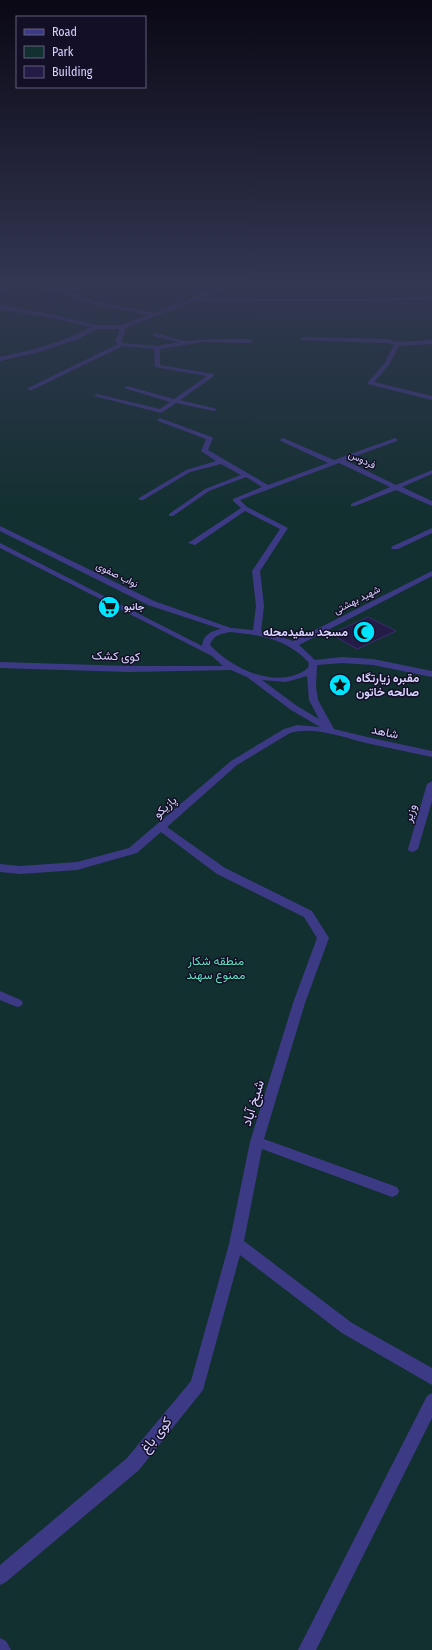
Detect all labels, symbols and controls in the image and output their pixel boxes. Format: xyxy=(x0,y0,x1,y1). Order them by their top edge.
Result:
legend xyxy=(16,16,146,88)
text: Road xyxy=(52,25,77,39)
text: Park xyxy=(52,45,74,59)
text: Building xyxy=(52,65,93,79)
street label: فردوس xyxy=(346,448,378,472)
street label: نواب صفوی xyxy=(94,560,140,590)
street label: شهید بهشتی xyxy=(332,583,382,617)
supermarket icon: جانبو xyxy=(96,594,122,620)
place label: جانبو xyxy=(124,601,145,613)
mosque icon: مسجد سفیدمحله xyxy=(351,619,377,645)
place label: مسجد سفیدمحله xyxy=(263,625,348,639)
street label: کوی کشک xyxy=(91,648,141,665)
place label: مقبره زیارتگاه صالحه خاتون xyxy=(356,671,420,700)
place icon: مقبره زیارتگاه صالحه خاتون xyxy=(327,672,353,698)
street label: شاهد xyxy=(370,722,400,742)
street label: پازیکو xyxy=(151,793,180,822)
street label: وزیر xyxy=(400,802,420,825)
park label: منطقه شکار ممنوع سهند xyxy=(187,954,245,984)
street label: شیخ آباد xyxy=(238,1078,270,1129)
street label: کوی باغ xyxy=(136,1414,177,1458)

